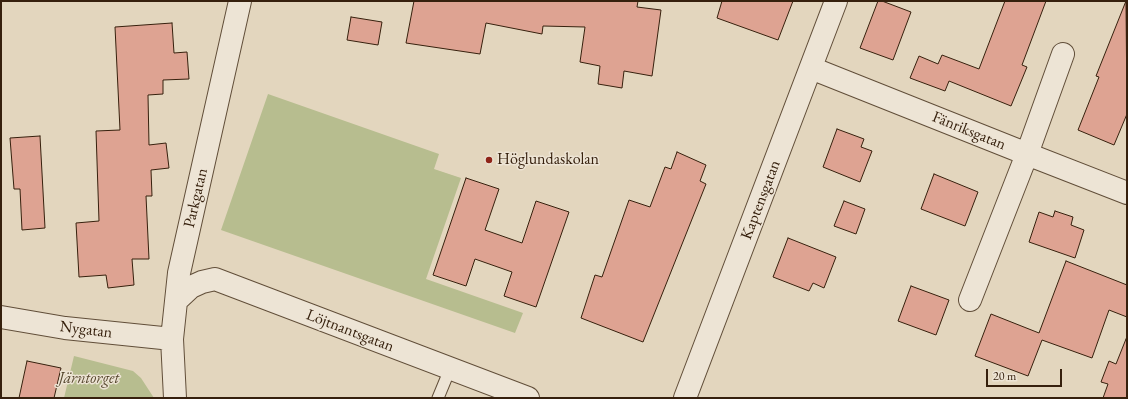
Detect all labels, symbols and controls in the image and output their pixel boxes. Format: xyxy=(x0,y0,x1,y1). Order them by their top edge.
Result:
street label: Fänriksgatan xyxy=(929,108,1009,154)
place label: Höglundaskolan xyxy=(497,150,599,170)
marker: Höglundaskolan xyxy=(484,155,494,165)
street label: Kaptensgatan xyxy=(737,158,785,242)
street label: Parkgatan xyxy=(180,166,212,230)
street label: Löjtnantsgatan xyxy=(303,305,397,357)
street label: Nygatan xyxy=(59,317,113,343)
scale bar xyxy=(988,361,1064,387)
text: 20 m xyxy=(993,368,1016,384)
park label: Järntorget xyxy=(59,369,119,389)

